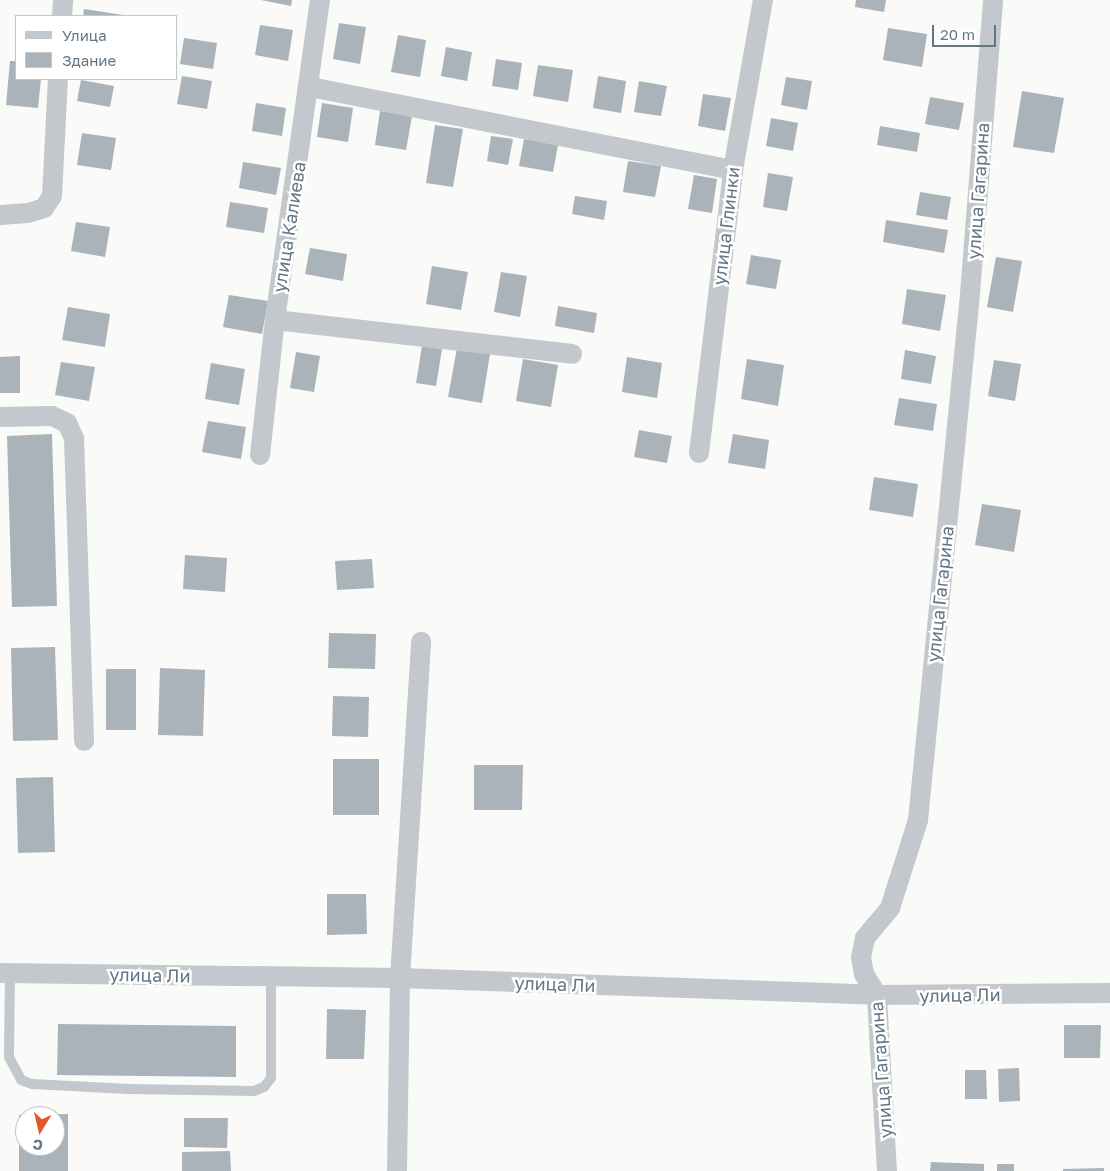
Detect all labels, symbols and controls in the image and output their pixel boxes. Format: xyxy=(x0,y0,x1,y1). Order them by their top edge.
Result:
legend xyxy=(15,15,178,80)
scale bar xyxy=(935,15,999,47)
text: 20 m xyxy=(940,25,975,43)
text: Улица xyxy=(62,26,107,44)
text: Здание xyxy=(62,51,116,69)
street label: улица Гагарина xyxy=(962,122,994,260)
street label: улица Калиева xyxy=(268,160,310,294)
street label: улица Глинки xyxy=(708,166,744,286)
street label: улица Гагарина xyxy=(922,525,958,663)
street label: улица Ли xyxy=(109,963,191,987)
street label: улица Ли xyxy=(514,972,596,996)
street label: улица Ли xyxy=(919,983,1001,1007)
street label: улица Гагарина xyxy=(865,1001,897,1139)
north arrow xyxy=(15,1106,65,1156)
text: С xyxy=(31,1136,44,1154)

